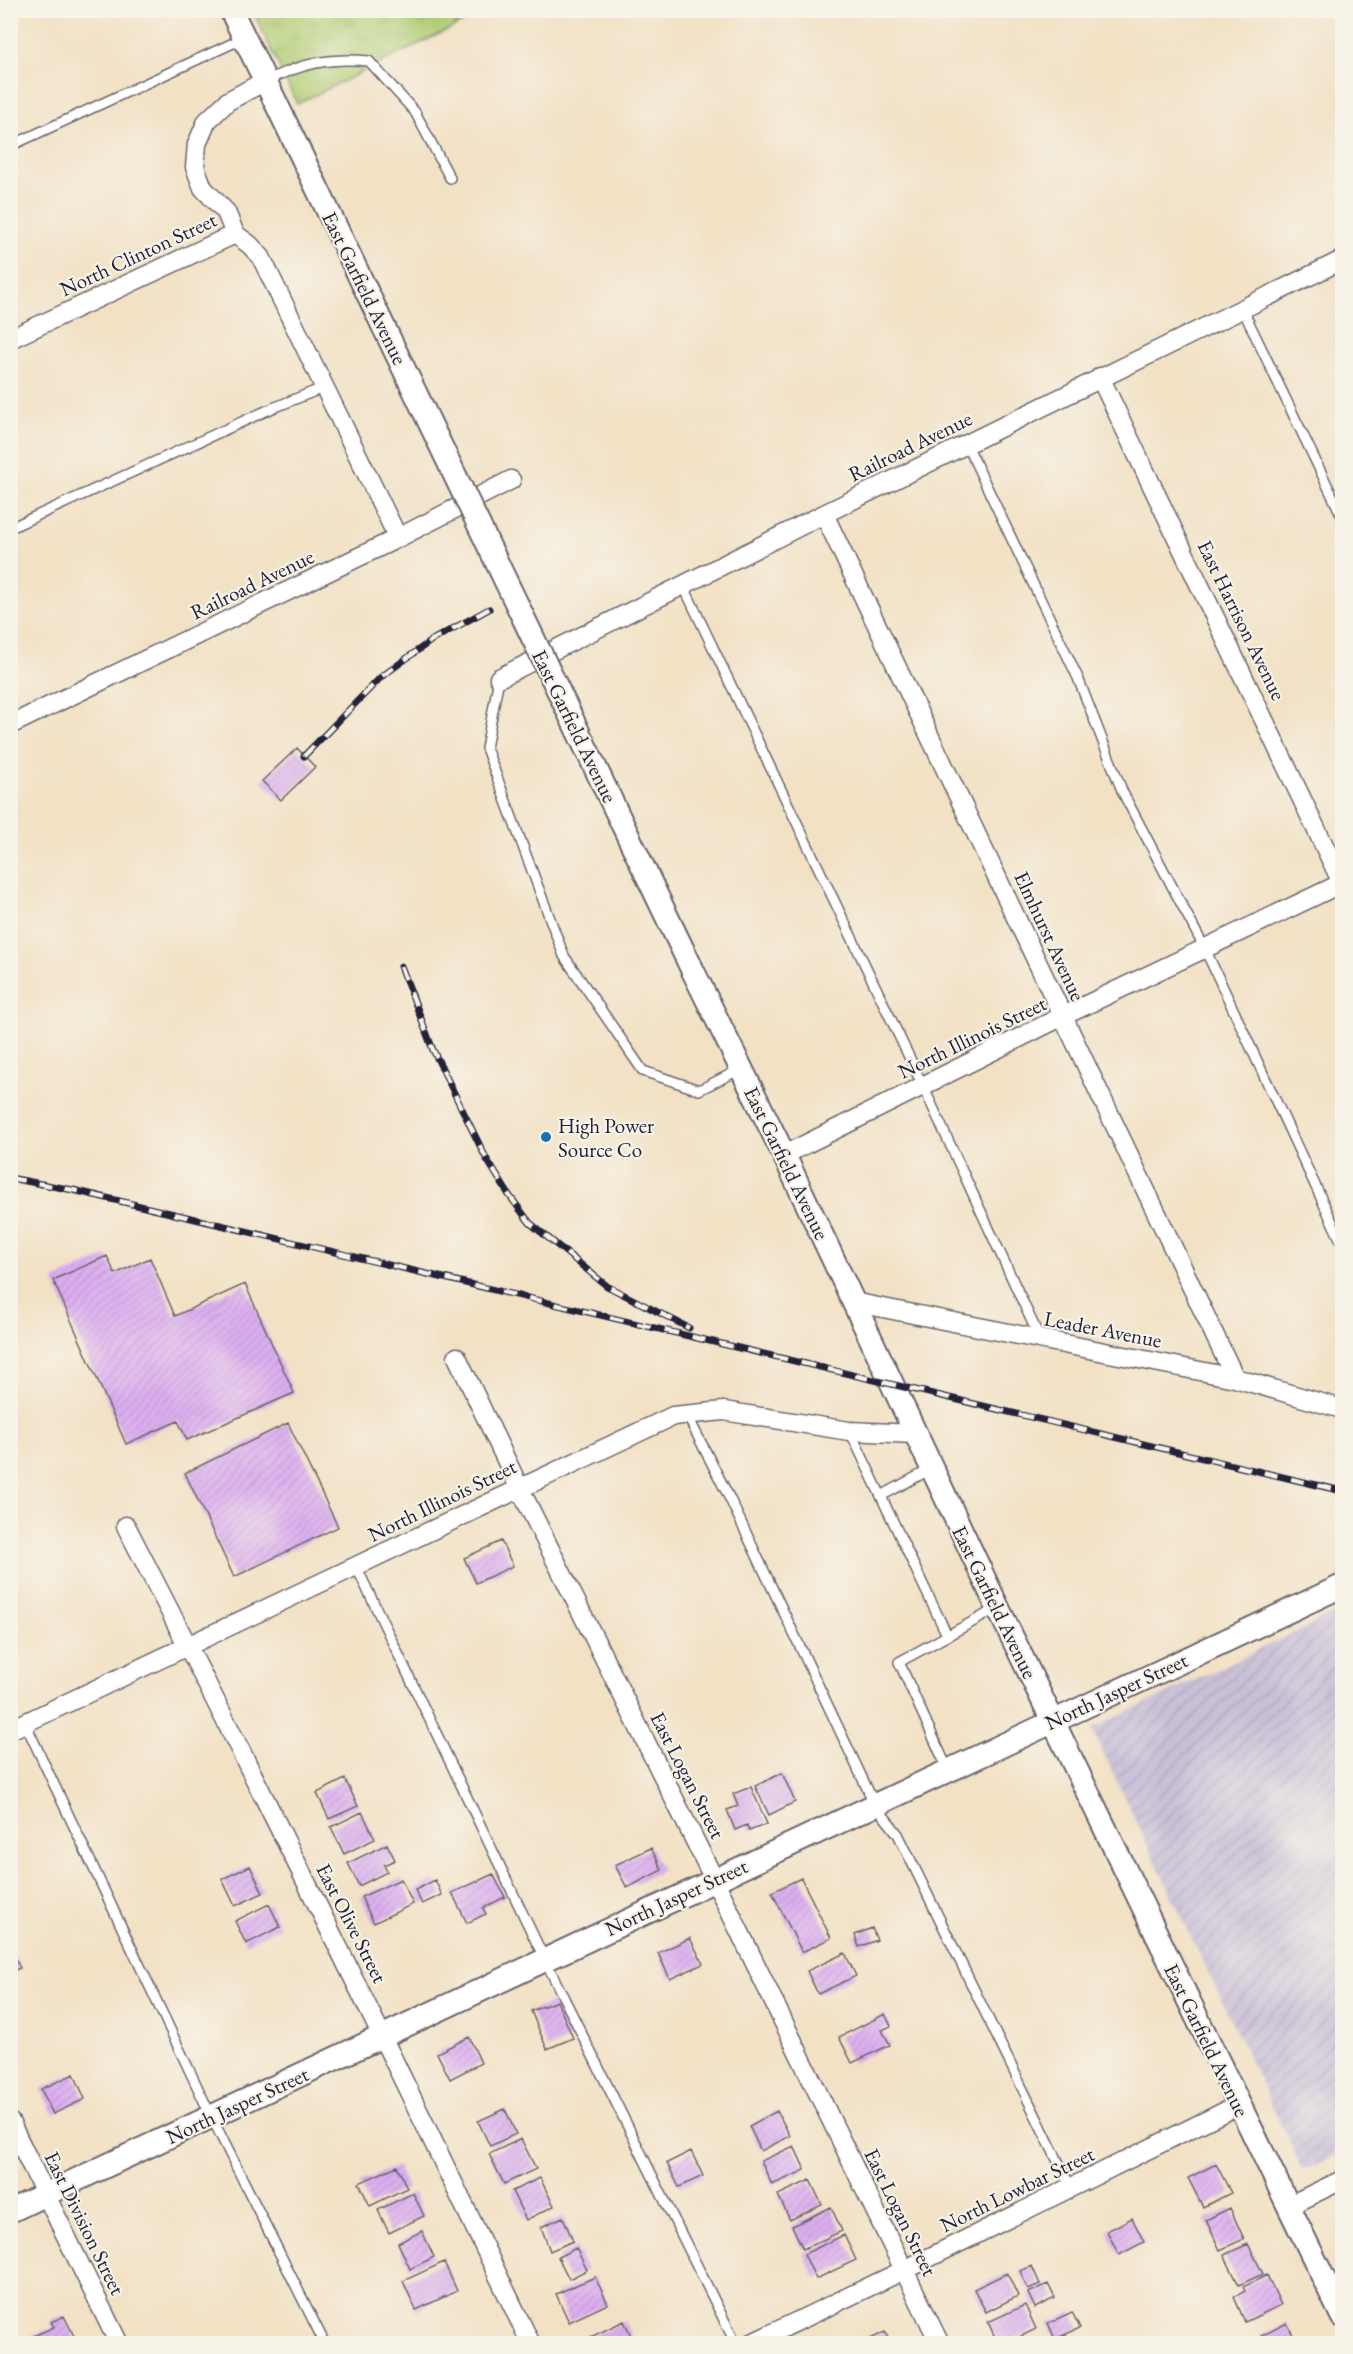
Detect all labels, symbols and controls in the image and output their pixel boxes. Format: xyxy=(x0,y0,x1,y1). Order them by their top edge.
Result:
street label: North Clinton Street xyxy=(55,206,221,302)
street label: East Garfield Avenue xyxy=(316,207,414,369)
street label: Railroad Avenue xyxy=(844,404,976,488)
street label: East Harrison Avenue xyxy=(1192,536,1292,704)
street label: Railroad Avenue xyxy=(186,542,318,626)
street label: East Garfield Avenue xyxy=(526,645,624,807)
street label: Elmhurst Avenue xyxy=(1008,867,1092,1005)
street label: North Illinois Street xyxy=(893,989,1051,1085)
street label: East Garfield Avenue xyxy=(738,1082,836,1244)
place label: High Power Source Co xyxy=(558,1112,654,1163)
marker: High Power Source Co xyxy=(539,1130,553,1144)
street label: Leader Avenue xyxy=(1042,1304,1164,1354)
street label: North Illinois Street xyxy=(363,1452,521,1548)
street label: East Garfield Avenue xyxy=(946,1521,1044,1683)
street label: North Jasper Street xyxy=(1040,1646,1192,1736)
street label: East Logan Street xyxy=(644,1707,732,1843)
street label: North Jasper Street xyxy=(600,1852,752,1942)
street label: East Olive Street xyxy=(310,1859,394,1988)
street label: East Garfield Avenue xyxy=(1158,1959,1256,2121)
street label: North Jasper Street xyxy=(161,2060,313,2150)
street label: North Lowbar Street xyxy=(935,2140,1099,2238)
street label: East Logan Street xyxy=(858,2144,944,2281)
street label: East Division Street xyxy=(39,2147,132,2300)

